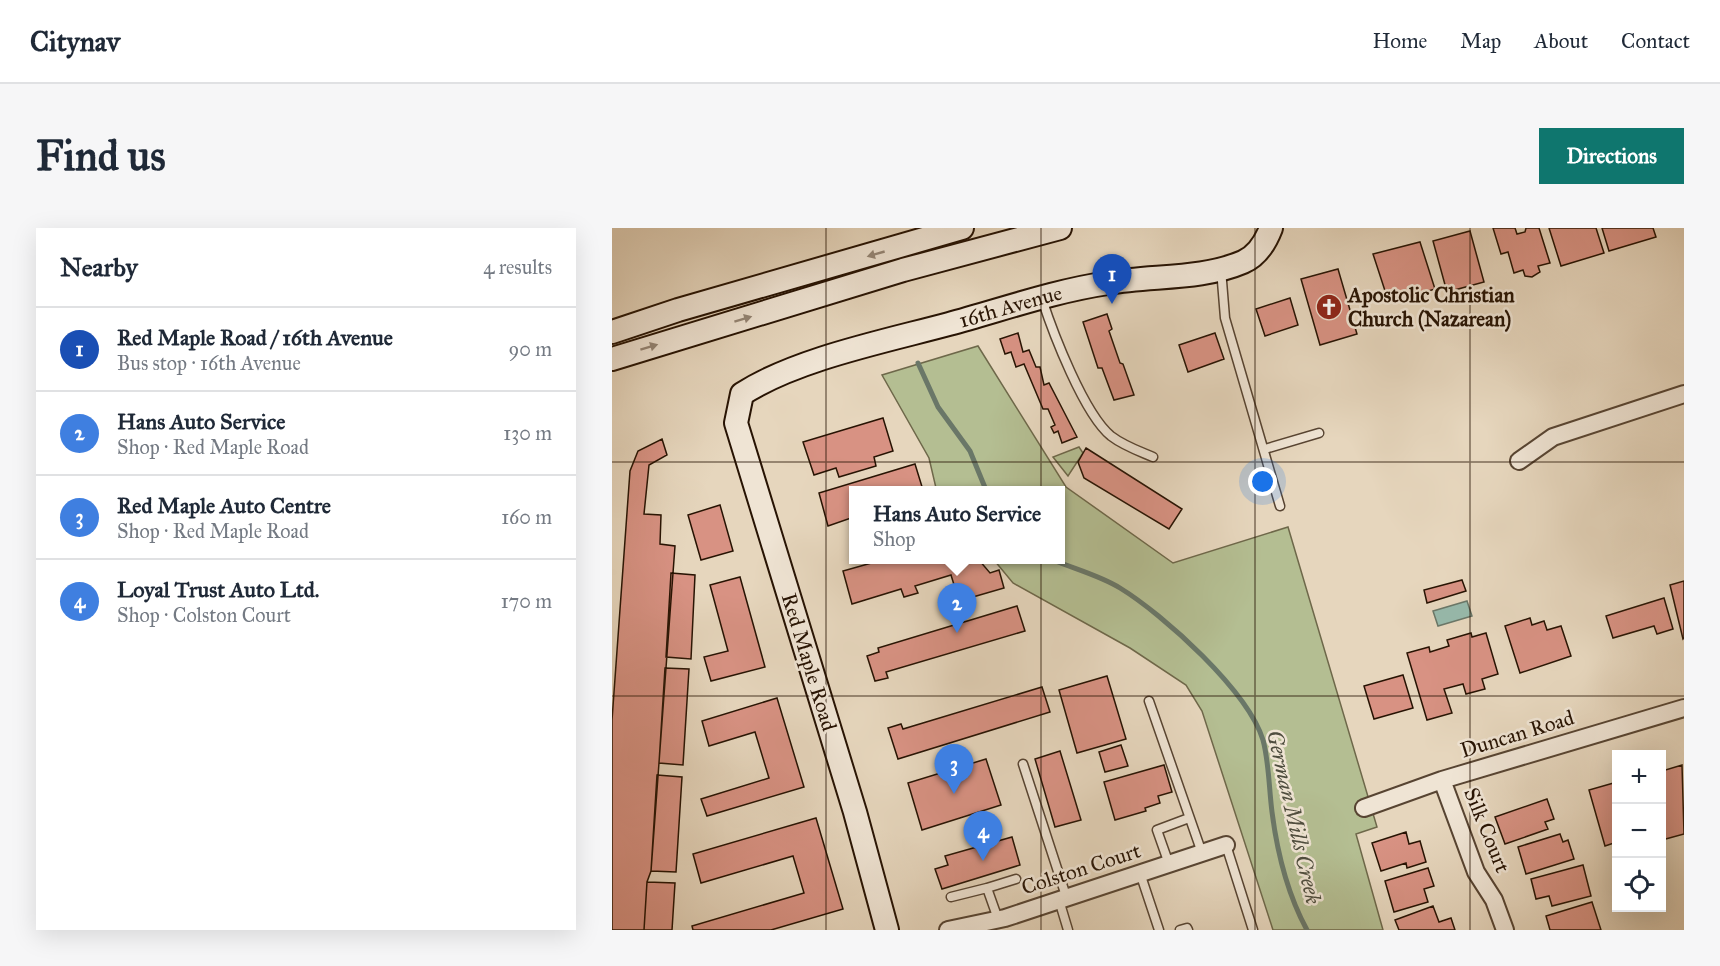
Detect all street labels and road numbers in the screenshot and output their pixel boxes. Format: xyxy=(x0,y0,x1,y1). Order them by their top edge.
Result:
street label: 16th Avenue xyxy=(956,280,1065,334)
street label: Red Maple Road xyxy=(776,590,842,735)
street label: Duncan Road xyxy=(1457,704,1577,764)
street label: Silk Court xyxy=(1458,784,1516,877)
street label: Colston Court xyxy=(1018,837,1144,901)

